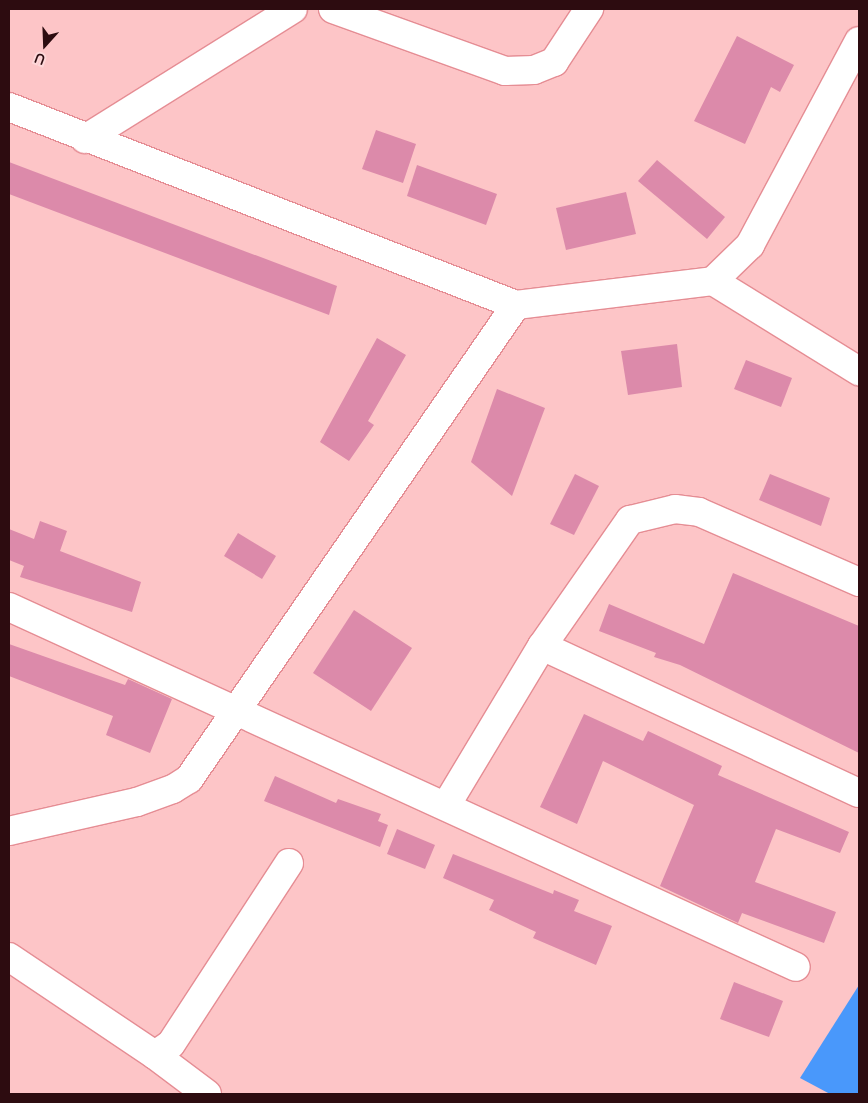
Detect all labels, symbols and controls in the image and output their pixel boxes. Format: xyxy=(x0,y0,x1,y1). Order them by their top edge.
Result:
north arrow xyxy=(20,20,70,70)
text: U xyxy=(32,49,48,70)

